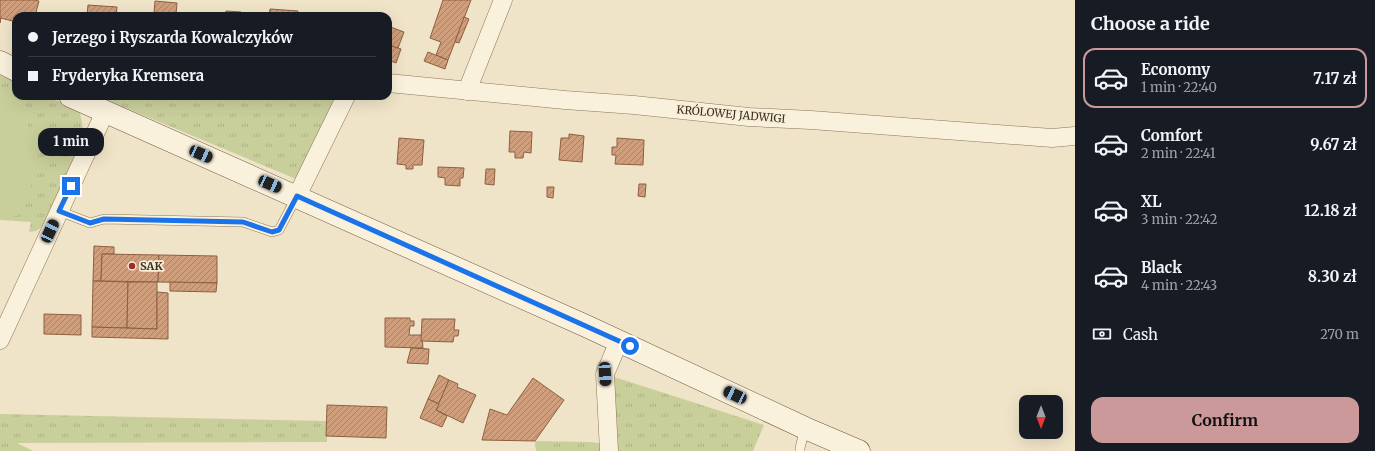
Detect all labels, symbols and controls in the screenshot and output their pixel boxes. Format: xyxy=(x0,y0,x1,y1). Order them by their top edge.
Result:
text: Choose a ride xyxy=(1091,12,1210,35)
text: Jerzego i Ryszarda Kowalczyków xyxy=(52,28,293,47)
icon: car xyxy=(1093,60,1129,96)
text: Economy xyxy=(1141,60,1210,79)
text: Fryderyka Kremsera xyxy=(52,66,204,85)
text: 7.17 zł xyxy=(1313,69,1357,88)
text: 1 min · 22:40 xyxy=(1141,79,1217,96)
street label: KRÓLOWEJ JADWIGI xyxy=(676,102,786,126)
icon: car xyxy=(1093,126,1129,162)
text: Comfort xyxy=(1141,126,1202,145)
callout: 1 min xyxy=(38,128,104,156)
text: 1 min xyxy=(53,133,89,150)
text: 9.67 zł xyxy=(1310,135,1357,154)
car xyxy=(188,144,214,164)
text: 2 min · 22:41 xyxy=(1141,145,1216,162)
car xyxy=(257,174,283,194)
route end xyxy=(62,177,80,195)
icon: car xyxy=(1093,192,1129,228)
text: XL xyxy=(1141,192,1162,211)
text: 12.18 zł xyxy=(1304,201,1357,220)
text: 3 min · 22:42 xyxy=(1141,211,1217,228)
car xyxy=(39,218,61,244)
icon: car xyxy=(1093,258,1129,294)
text: Black xyxy=(1141,258,1182,277)
place label: SAK xyxy=(140,259,163,273)
marker: SAK xyxy=(127,261,137,271)
text: 8.30 zł xyxy=(1308,267,1357,286)
text: 4 min · 22:43 xyxy=(1141,277,1217,294)
icon: cash xyxy=(1091,323,1113,345)
text: Cash xyxy=(1123,325,1158,344)
text: 270 m xyxy=(1320,326,1359,343)
route start xyxy=(621,337,639,355)
car xyxy=(598,362,612,386)
car xyxy=(722,384,748,406)
north arrow xyxy=(1019,395,1063,439)
map controls xyxy=(1019,395,1063,439)
button: Confirm xyxy=(1091,397,1359,443)

